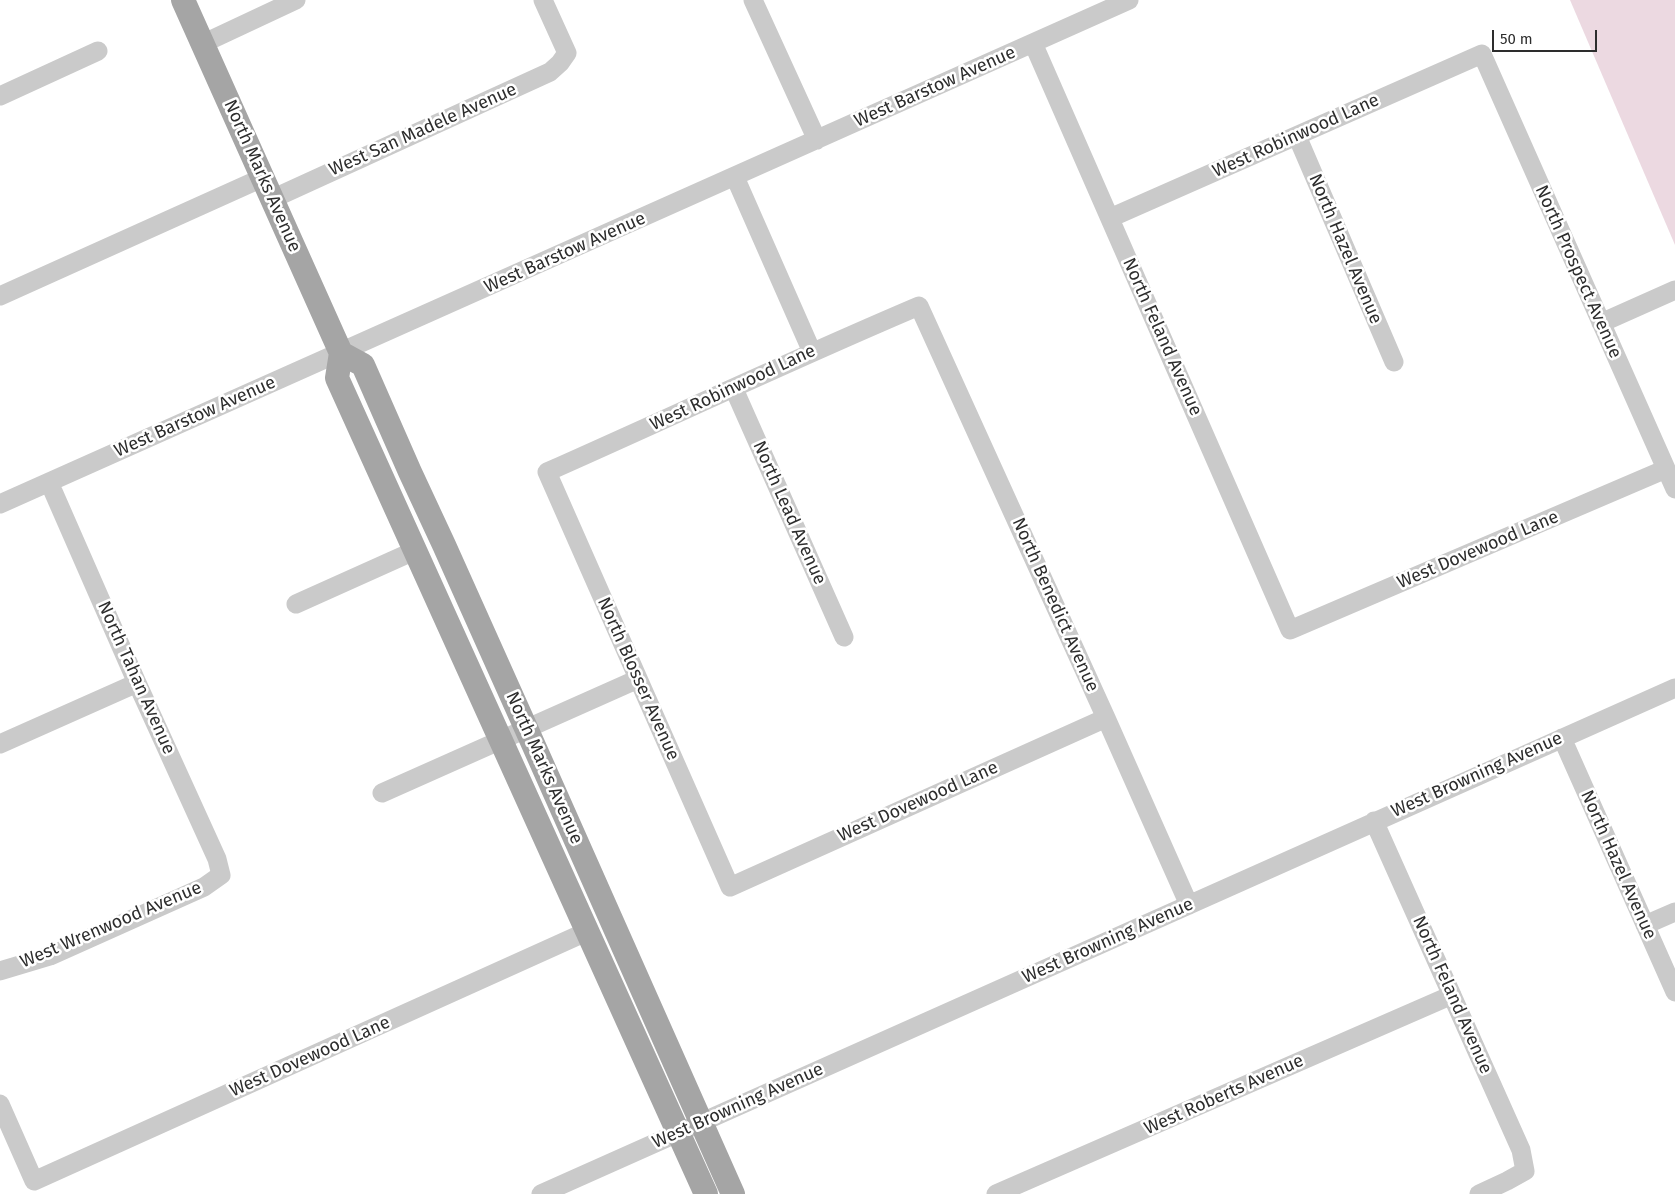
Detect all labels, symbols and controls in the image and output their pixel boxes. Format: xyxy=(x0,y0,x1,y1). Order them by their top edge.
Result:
scale bar xyxy=(1495,20,1600,52)
text: 50 m xyxy=(1500,30,1533,48)
street label: West Barstow Avenue xyxy=(851,42,1019,132)
street label: West San Madele Avenue xyxy=(326,79,520,181)
street label: West Robinwood Lane xyxy=(1209,90,1383,182)
street label: North Marks Avenue xyxy=(219,97,305,255)
street label: North Hazel Avenue xyxy=(1304,171,1386,327)
street label: North Prospect Avenue xyxy=(1530,182,1626,362)
street label: West Barstow Avenue xyxy=(481,208,649,298)
street label: North Feland Avenue xyxy=(1117,255,1207,419)
street label: West Robinwood Lane xyxy=(647,340,819,436)
street label: West Barstow Avenue xyxy=(111,372,279,462)
street label: North Lead Avenue xyxy=(748,438,830,588)
street label: West Dovewood Lane xyxy=(1394,506,1562,594)
street label: North Benedict Avenue xyxy=(1007,515,1103,695)
street label: North Blosser Avenue xyxy=(592,594,684,764)
street label: North Tahan Avenue xyxy=(93,598,179,758)
street label: North Marks Avenue xyxy=(501,689,587,847)
street label: West Browning Avenue xyxy=(1388,728,1566,822)
street label: West Dovewood Lane xyxy=(834,757,1002,847)
street label: North Hazel Avenue xyxy=(1575,787,1661,943)
street label: West Wrenwood Avenue xyxy=(17,877,205,973)
street label: West Browning Avenue xyxy=(1019,894,1197,988)
street label: North Feland Avenue xyxy=(1407,913,1497,1077)
street label: West Dovewood Lane xyxy=(226,1012,394,1102)
street label: West Roberts Avenue xyxy=(1141,1050,1307,1140)
street label: West Browning Avenue xyxy=(649,1059,827,1153)

